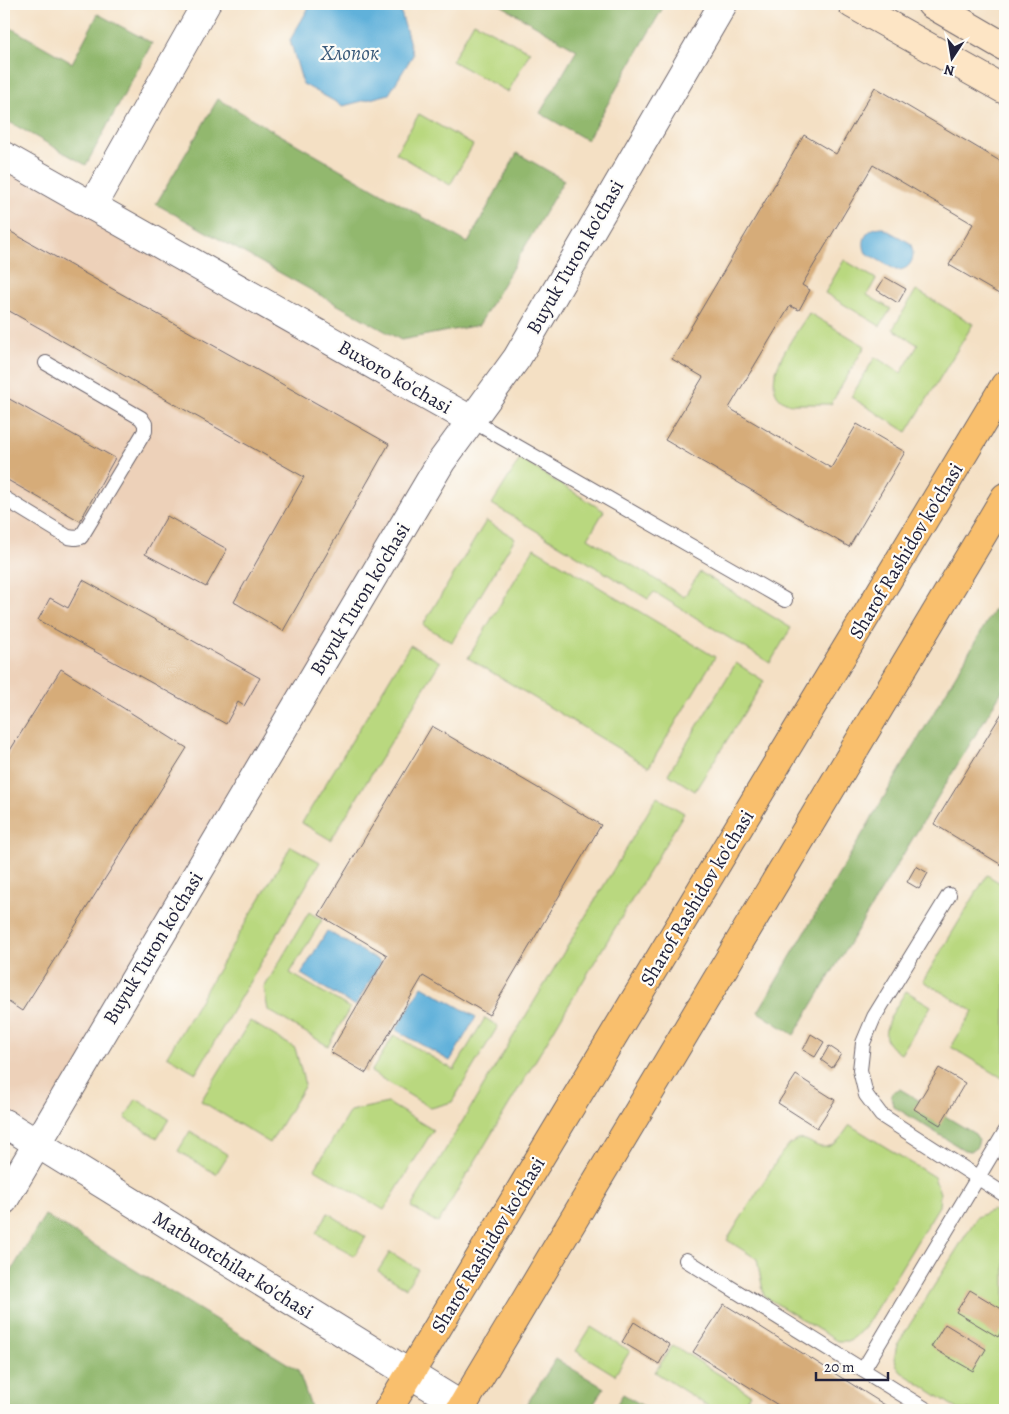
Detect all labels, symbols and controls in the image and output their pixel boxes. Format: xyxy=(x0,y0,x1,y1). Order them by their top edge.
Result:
north arrow xyxy=(926,32,976,82)
water label: Хлопок xyxy=(320,39,379,67)
text: N xyxy=(942,60,956,81)
street label: Buyuk Turon ko'chasi xyxy=(520,175,630,339)
street label: Buxoro ko'chasi xyxy=(333,334,457,420)
street label: Sharof Rashidov ko'chasi xyxy=(843,458,969,644)
street label: Buyuk Turon ko'chasi xyxy=(304,518,416,680)
street label: Sharof Rashidov ko'chasi xyxy=(634,805,760,991)
street label: Buyuk Turon ko'chasi xyxy=(97,867,209,1029)
street label: Sharof Rashidov ko'chasi xyxy=(425,1152,551,1338)
street label: Matbuotchilar ko'chasi xyxy=(147,1205,319,1325)
scale bar xyxy=(816,1349,889,1381)
text: 20 m xyxy=(824,1357,855,1377)

